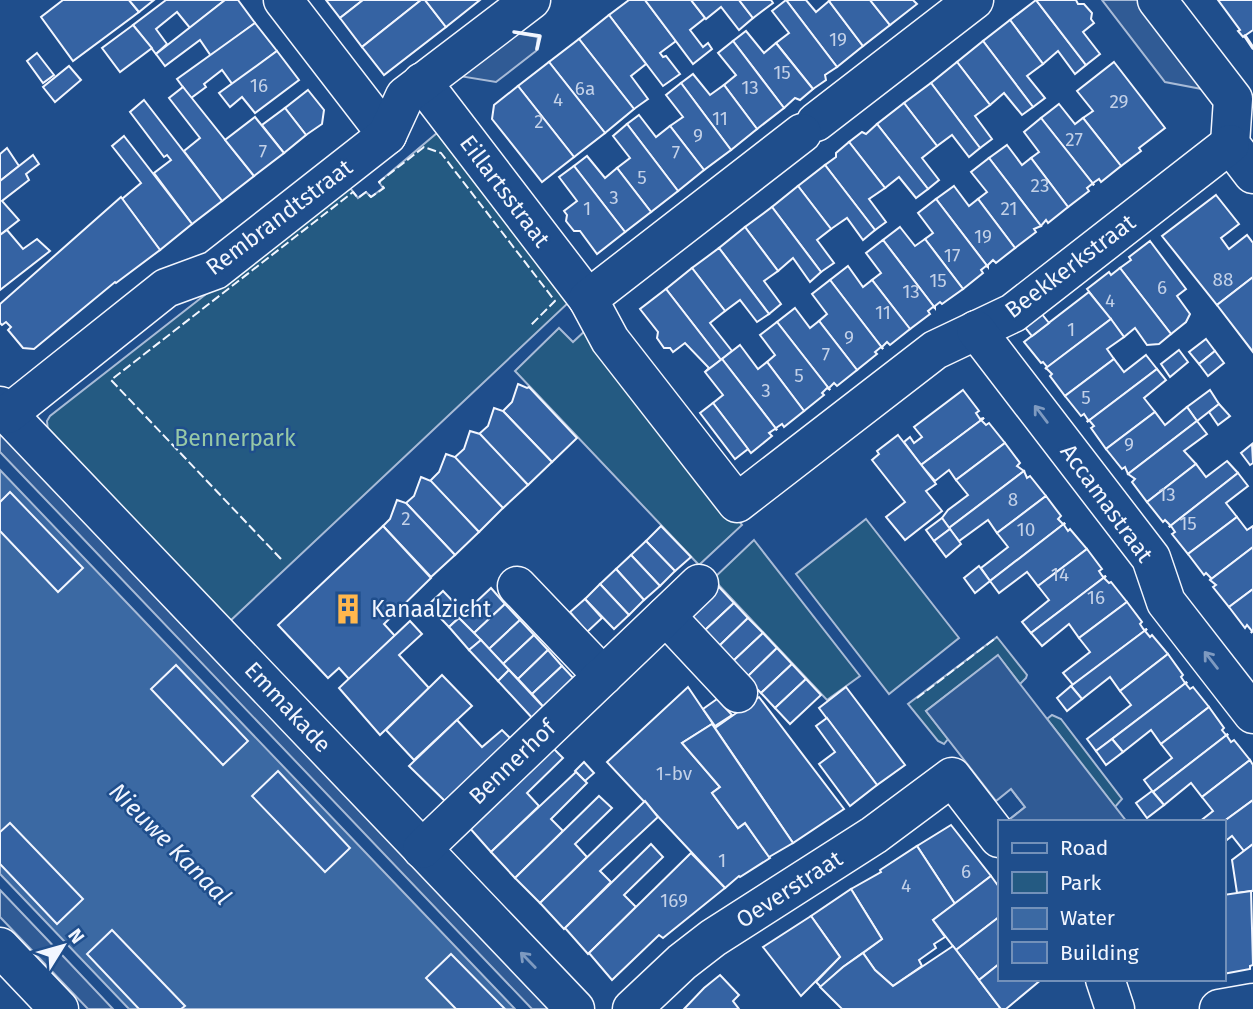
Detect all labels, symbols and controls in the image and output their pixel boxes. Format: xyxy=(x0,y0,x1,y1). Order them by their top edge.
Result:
house number: 19 xyxy=(829,28,847,51)
house number: 15 xyxy=(773,61,791,84)
house number: 16 xyxy=(250,74,268,97)
house number: 13 xyxy=(741,76,759,99)
house number: 6a xyxy=(575,77,595,100)
house number: 4 xyxy=(553,88,563,111)
house number: 29 xyxy=(1109,90,1129,113)
house number: 11 xyxy=(712,107,728,130)
house number: 2 xyxy=(534,110,544,133)
house number: 9 xyxy=(693,124,703,147)
house number: 27 xyxy=(1065,128,1083,151)
street label: Eillartsstraat xyxy=(454,130,557,253)
house number: 7 xyxy=(259,140,267,163)
house number: 7 xyxy=(672,141,680,164)
street label: Rembrandtstraat xyxy=(200,152,358,281)
house number: 5 xyxy=(637,166,647,189)
house number: 23 xyxy=(1031,174,1049,197)
house number: 3 xyxy=(609,186,619,209)
house number: 1 xyxy=(583,197,591,220)
house number: 21 xyxy=(1000,197,1018,220)
street label: Beekkerkstraat xyxy=(999,208,1141,324)
house number: 19 xyxy=(974,225,992,248)
house number: 17 xyxy=(944,244,960,267)
house number: 88 xyxy=(1213,268,1233,291)
house number: 15 xyxy=(929,269,947,292)
house number: 6 xyxy=(1157,276,1167,299)
house number: 13 xyxy=(902,280,920,303)
house number: 4 xyxy=(1105,289,1115,312)
house number: 11 xyxy=(875,301,891,324)
house number: 1 xyxy=(1067,318,1075,341)
house number: 9 xyxy=(844,326,854,349)
house number: 7 xyxy=(822,343,830,366)
house number: 5 xyxy=(794,364,804,387)
house number: 3 xyxy=(761,379,771,402)
house number: 5 xyxy=(1081,386,1091,409)
one-way arrow xyxy=(1033,405,1048,424)
park label: Bennerpark xyxy=(174,424,296,452)
house number: 9 xyxy=(1124,433,1134,456)
street label: Accamastraat xyxy=(1055,438,1160,568)
house number: 13 xyxy=(1158,483,1176,506)
house number: 8 xyxy=(1008,488,1018,511)
house number: 2 xyxy=(401,507,411,530)
house number: 15 xyxy=(1179,512,1197,535)
house number: 10 xyxy=(1017,518,1035,541)
house number: 14 xyxy=(1051,563,1069,586)
house number: 16 xyxy=(1087,586,1105,609)
building icon: Kanaalzicht xyxy=(331,592,365,626)
place label: Kanaalzicht xyxy=(371,595,492,623)
one-way arrow xyxy=(1203,651,1218,670)
street label: Emmakade xyxy=(239,656,337,758)
street label: Bennerhof xyxy=(463,712,563,810)
house number: 1-bv xyxy=(656,762,693,785)
water label: Nieuwe Kanaal xyxy=(103,777,237,911)
legend xyxy=(998,820,1225,981)
text: Road xyxy=(1060,835,1108,861)
street label: Oeverstraat xyxy=(731,844,848,934)
house number: 1 xyxy=(718,849,726,872)
house number: 6 xyxy=(961,860,971,883)
text: Park xyxy=(1060,870,1102,896)
house number: 4 xyxy=(901,874,911,897)
house number: 169 xyxy=(660,889,688,912)
text: Water xyxy=(1060,905,1115,931)
north arrow xyxy=(28,911,98,981)
text: N xyxy=(63,924,89,948)
text: Building xyxy=(1060,940,1139,966)
one-way arrow xyxy=(519,951,536,968)

